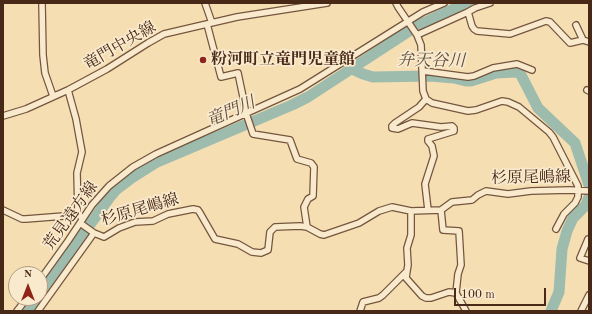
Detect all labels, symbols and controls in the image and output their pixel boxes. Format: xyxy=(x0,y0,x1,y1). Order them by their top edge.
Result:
street label: 竜門中央線 xyxy=(81,18,159,74)
place label: 粉河町立竜門児童館 xyxy=(211,50,355,70)
water label: 弁天谷川 xyxy=(397,50,465,72)
marker: 粉河町立竜門児童館 xyxy=(198,55,208,65)
water label: 竜門川 xyxy=(204,93,258,131)
street label: 杉原尾嶋線 xyxy=(491,168,571,188)
street label: 荒見遠方線 xyxy=(40,178,102,254)
street label: 杉原尾嶋線 xyxy=(99,190,181,230)
north arrow xyxy=(8,266,48,306)
text: N xyxy=(24,269,32,280)
scale bar xyxy=(456,280,548,306)
text: 100 m xyxy=(461,289,495,301)

